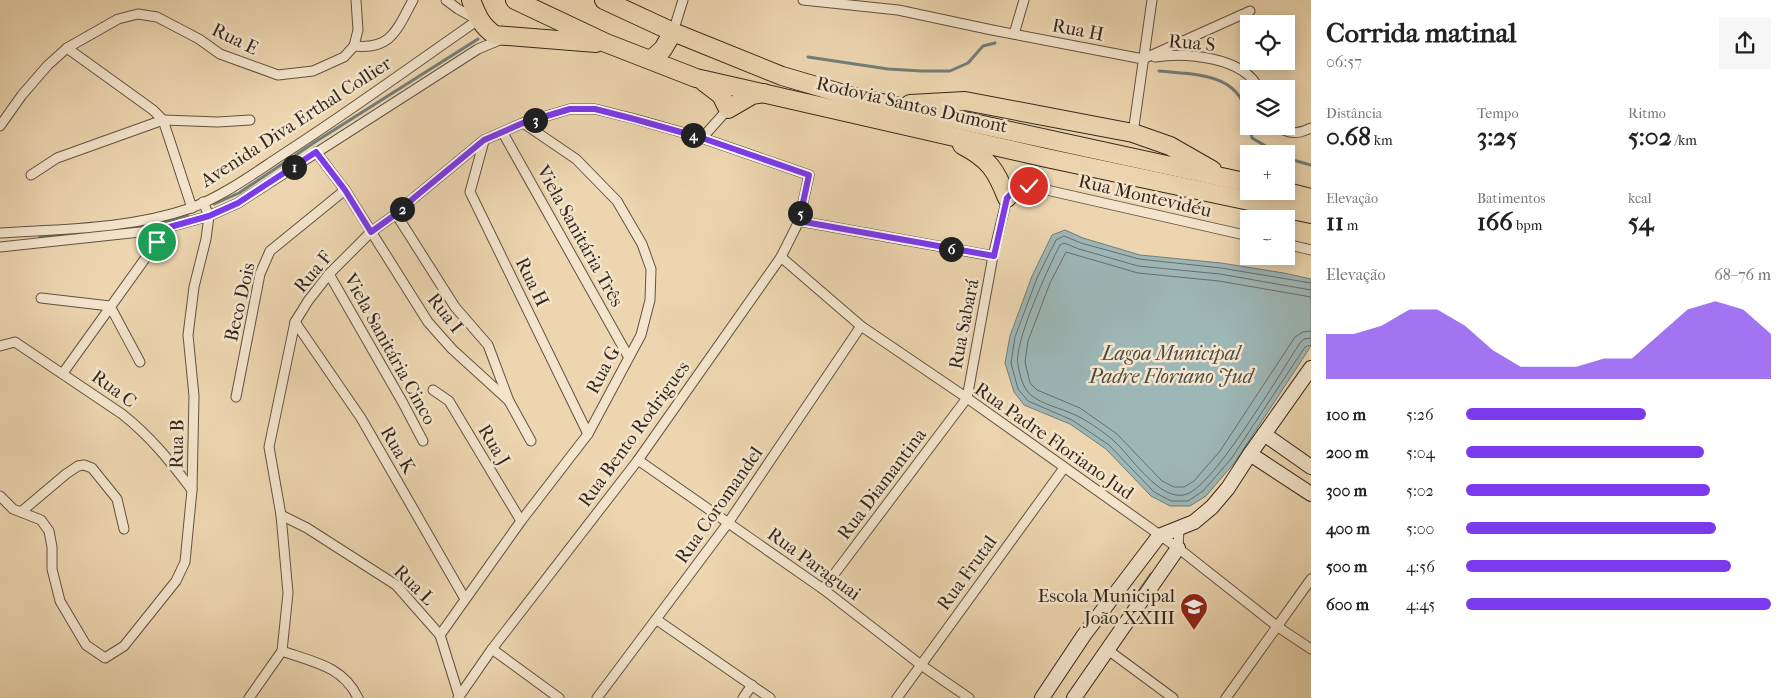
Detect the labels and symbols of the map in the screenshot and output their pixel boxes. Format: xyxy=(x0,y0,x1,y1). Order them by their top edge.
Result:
street label: Rua H xyxy=(1050,14,1106,46)
street label: Rua E xyxy=(208,18,262,60)
street label: Rua S xyxy=(1168,30,1217,56)
street label: Avenida Diva Erthal Collier xyxy=(196,51,396,193)
street label: Rodovia Santos Dumont xyxy=(814,72,1010,138)
pin: 3 xyxy=(522,108,548,132)
pin: 4 xyxy=(680,122,706,148)
pin: 1 xyxy=(282,154,306,180)
street label: Viela Sanitária Três xyxy=(532,161,628,311)
pin xyxy=(1008,165,1050,207)
street label: Rua Montevidéu xyxy=(1076,170,1214,222)
pin: 2 xyxy=(390,196,414,222)
pin: 5 xyxy=(788,200,812,226)
pin xyxy=(136,221,178,263)
pin: 6 xyxy=(938,236,964,262)
street label: Rua F xyxy=(289,247,337,297)
street label: Rua H xyxy=(511,254,553,310)
street label: Beco Dois xyxy=(220,260,260,344)
street label: Viela Sanitária Cinco xyxy=(339,269,441,429)
street label: Rua Sabará xyxy=(944,277,984,371)
street label: Rua I xyxy=(423,289,467,337)
water label: Lagoa Municipal Padre Floriano Jud xyxy=(1088,342,1256,388)
street label: Rua G xyxy=(581,343,625,397)
street label: Rua Bento Rodrigues xyxy=(574,357,694,511)
street label: Rua C xyxy=(87,365,141,413)
street label: Rua Padre Floriano Jud xyxy=(970,378,1138,505)
street label: Rua B xyxy=(166,419,188,469)
street label: Rua J xyxy=(473,420,515,470)
street label: Rua K xyxy=(376,422,421,479)
street label: Rua Diamantina xyxy=(833,424,931,544)
street label: Rua Coromandel xyxy=(671,442,767,568)
street label: Rua Paraguai xyxy=(763,523,865,605)
street label: Rua Frutal xyxy=(933,531,1001,615)
street label: Rua L xyxy=(389,560,439,610)
place label: Escola Municipal João XXIII xyxy=(1038,585,1175,629)
school or university icon: Escola Municipal João XXIII xyxy=(1179,592,1209,631)

